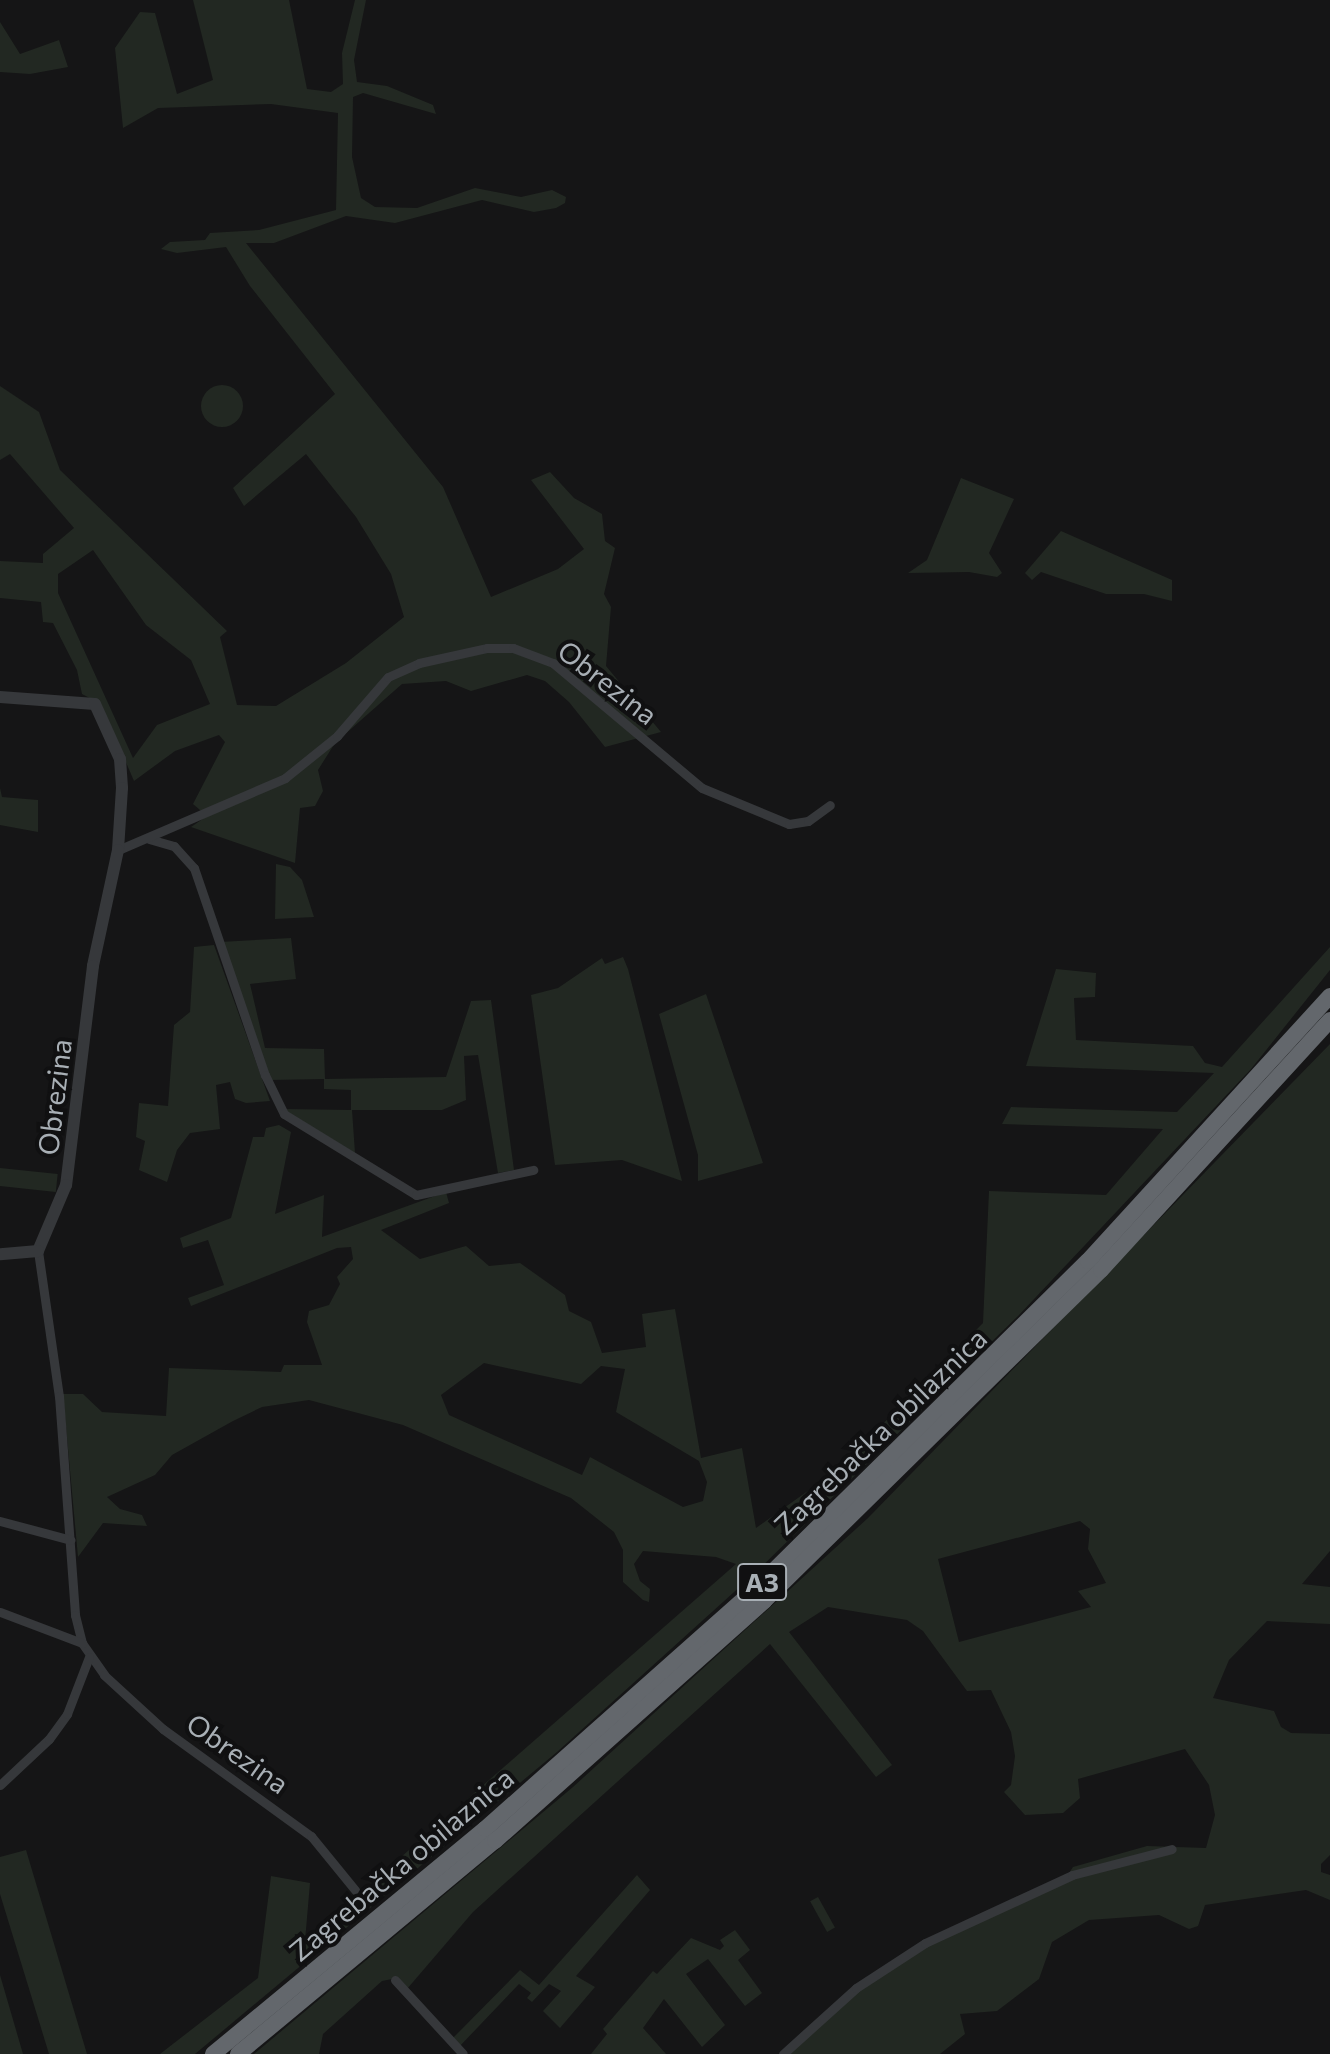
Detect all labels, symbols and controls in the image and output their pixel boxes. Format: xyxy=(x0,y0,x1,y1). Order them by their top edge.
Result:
street label: Obrezina xyxy=(552,633,664,731)
street label: Obrezina xyxy=(30,1037,78,1157)
street label: Zagrebačka obilaznica xyxy=(767,1321,993,1541)
road number: A3 xyxy=(736,1560,788,1604)
street label: Obrezina xyxy=(181,1706,295,1800)
street label: Zagrebačka obilaznica xyxy=(282,1760,520,1968)

